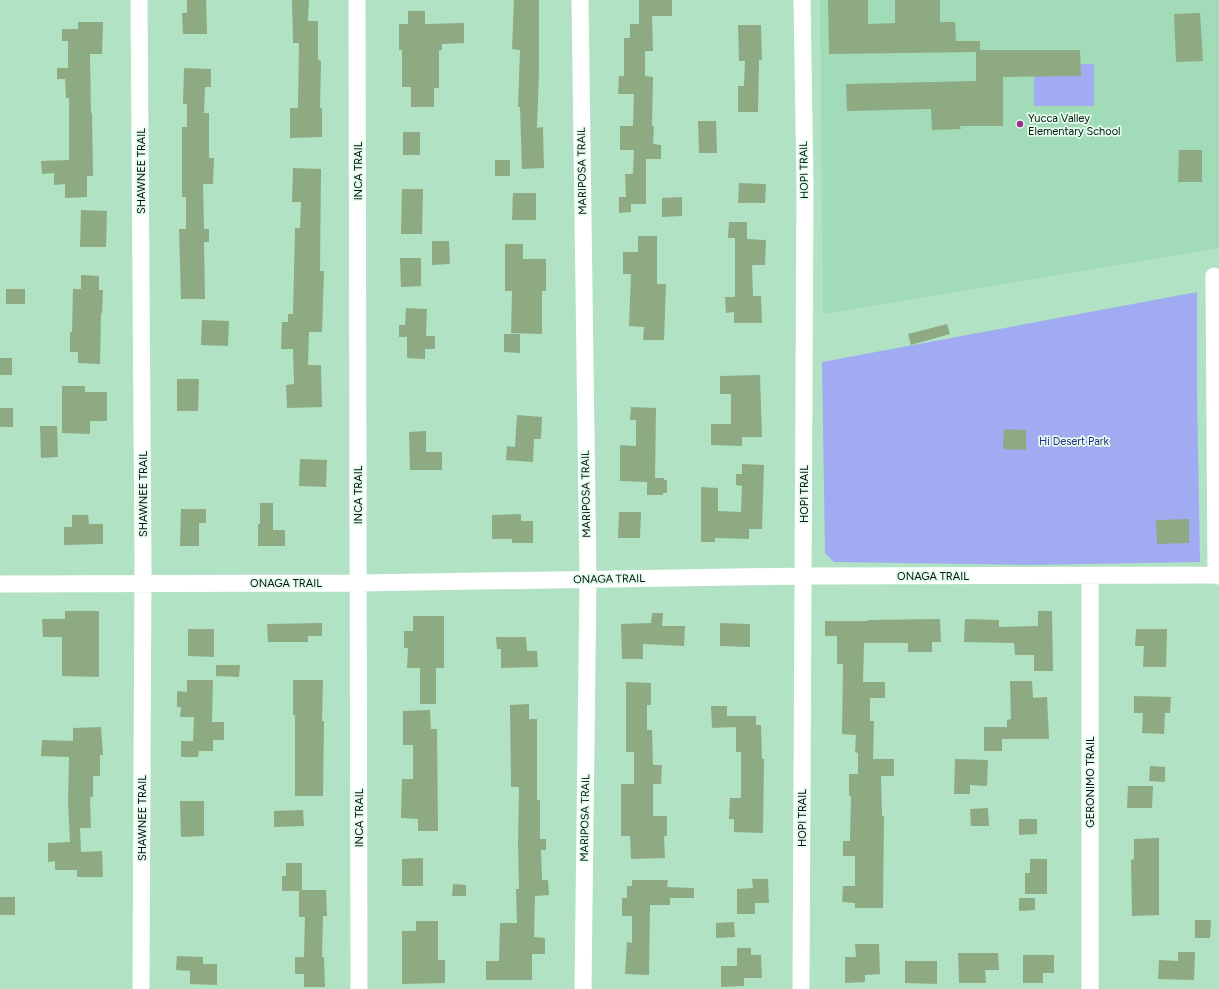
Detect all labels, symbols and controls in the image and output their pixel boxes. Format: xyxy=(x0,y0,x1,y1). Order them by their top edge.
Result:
place label: Yucca Valley Elementary School xyxy=(1028,112,1120,138)
marker: Yucca Valley Elementary School xyxy=(1015,119,1025,129)
street label: MARIPOSA TRAIL xyxy=(575,127,589,215)
street label: SHAWNEE TRAIL xyxy=(135,128,148,214)
street label: INCA TRAIL xyxy=(352,141,365,200)
street label: HOPI TRAIL xyxy=(797,141,811,199)
park label: Hi Desert Park xyxy=(1039,435,1110,448)
street label: MARIPOSA TRAIL xyxy=(579,450,593,538)
street label: SHAWNEE TRAIL xyxy=(137,451,150,537)
street label: INCA TRAIL xyxy=(352,465,365,524)
street label: HOPI TRAIL xyxy=(798,465,811,523)
street label: ONAGA TRAIL xyxy=(897,570,969,583)
street label: ONAGA TRAIL xyxy=(573,572,645,586)
street label: ONAGA TRAIL xyxy=(250,577,322,590)
street label: GERONIMO TRAIL xyxy=(1084,736,1097,828)
street label: MARIPOSA TRAIL xyxy=(578,774,592,862)
street label: SHAWNEE TRAIL xyxy=(136,775,149,861)
street label: INCA TRAIL xyxy=(353,788,366,847)
street label: HOPI TRAIL xyxy=(796,789,809,847)

